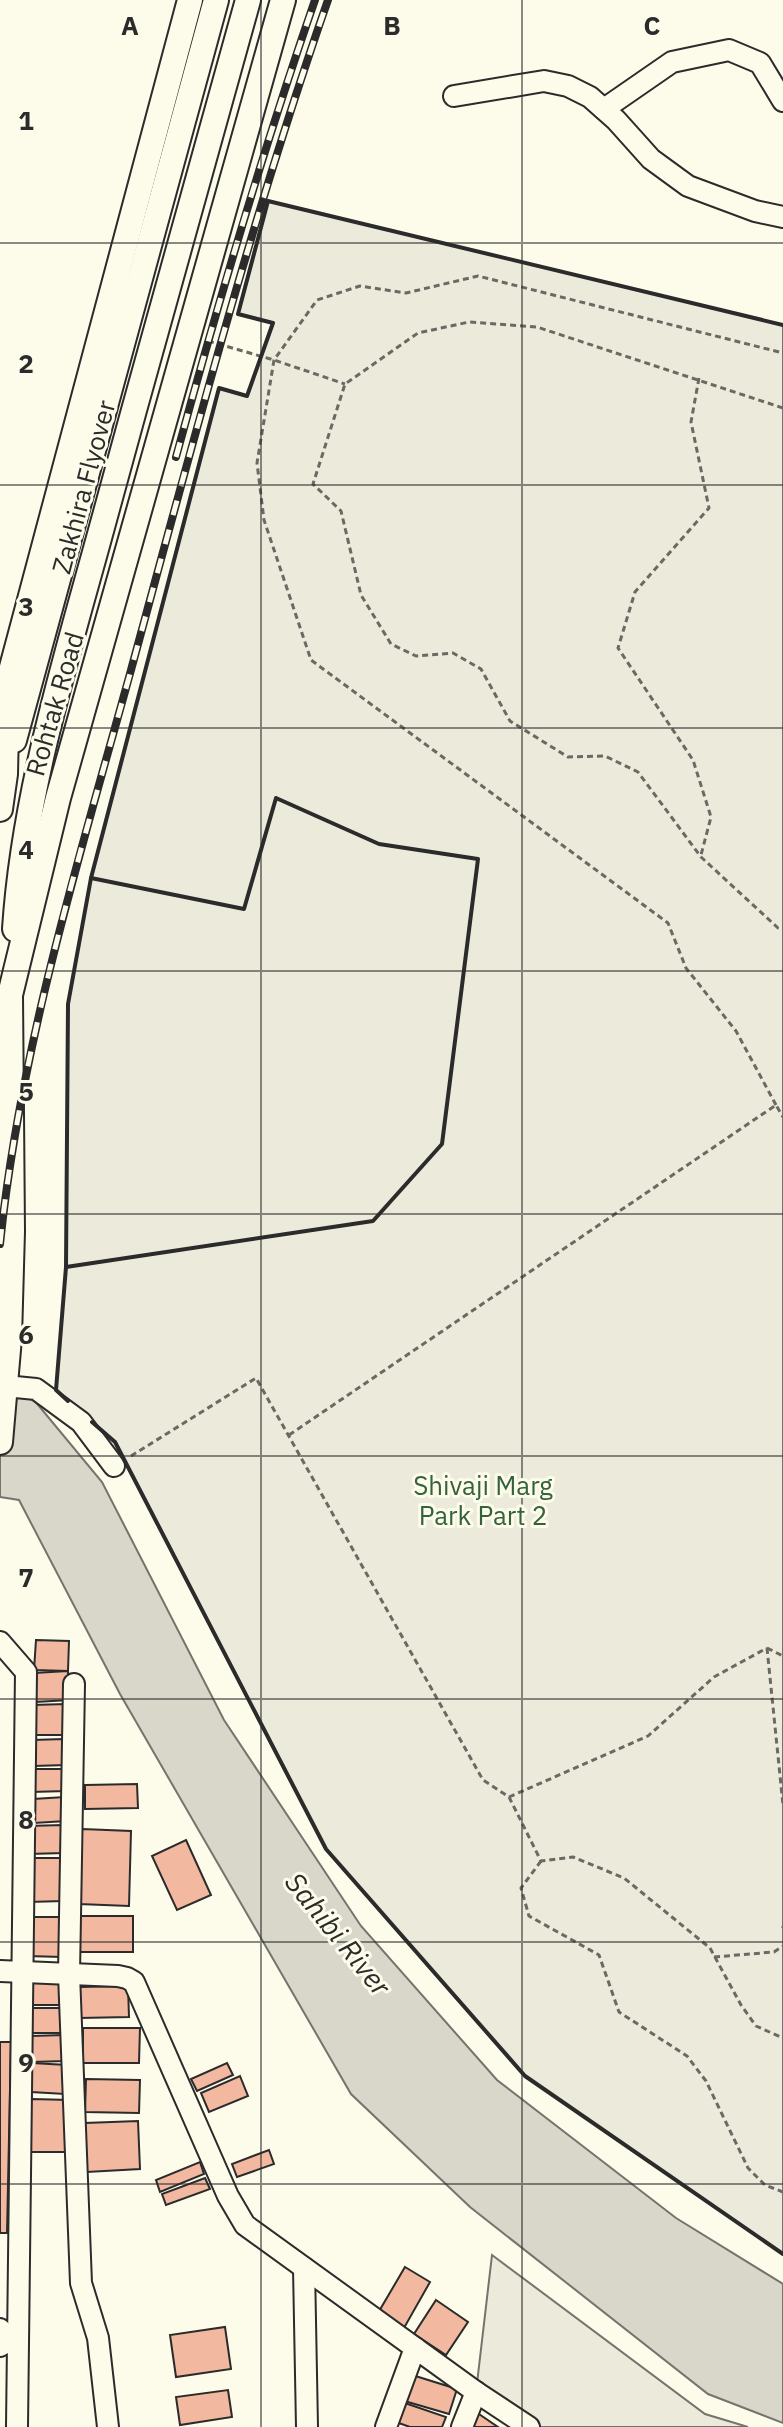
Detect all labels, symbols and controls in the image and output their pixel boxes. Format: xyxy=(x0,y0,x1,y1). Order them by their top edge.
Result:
text: A xyxy=(121,8,139,42)
text: B xyxy=(383,8,401,42)
text: C xyxy=(644,8,661,42)
text: 1 xyxy=(18,103,34,137)
text: 2 xyxy=(18,346,34,380)
street label: Zakhira Flyover xyxy=(44,396,123,577)
text: 3 xyxy=(18,589,34,623)
street label: Rohtak Road xyxy=(17,628,91,780)
text: 4 xyxy=(18,832,34,866)
text: 5 xyxy=(18,1074,34,1108)
text: 6 xyxy=(18,1317,34,1351)
park label: Shivaji Marg Park Part 2 xyxy=(413,1468,553,1532)
text: 7 xyxy=(18,1560,34,1594)
text: 8 xyxy=(18,1802,34,1836)
water label: Sahibi River xyxy=(277,1864,400,2004)
text: 9 xyxy=(18,2045,34,2079)

